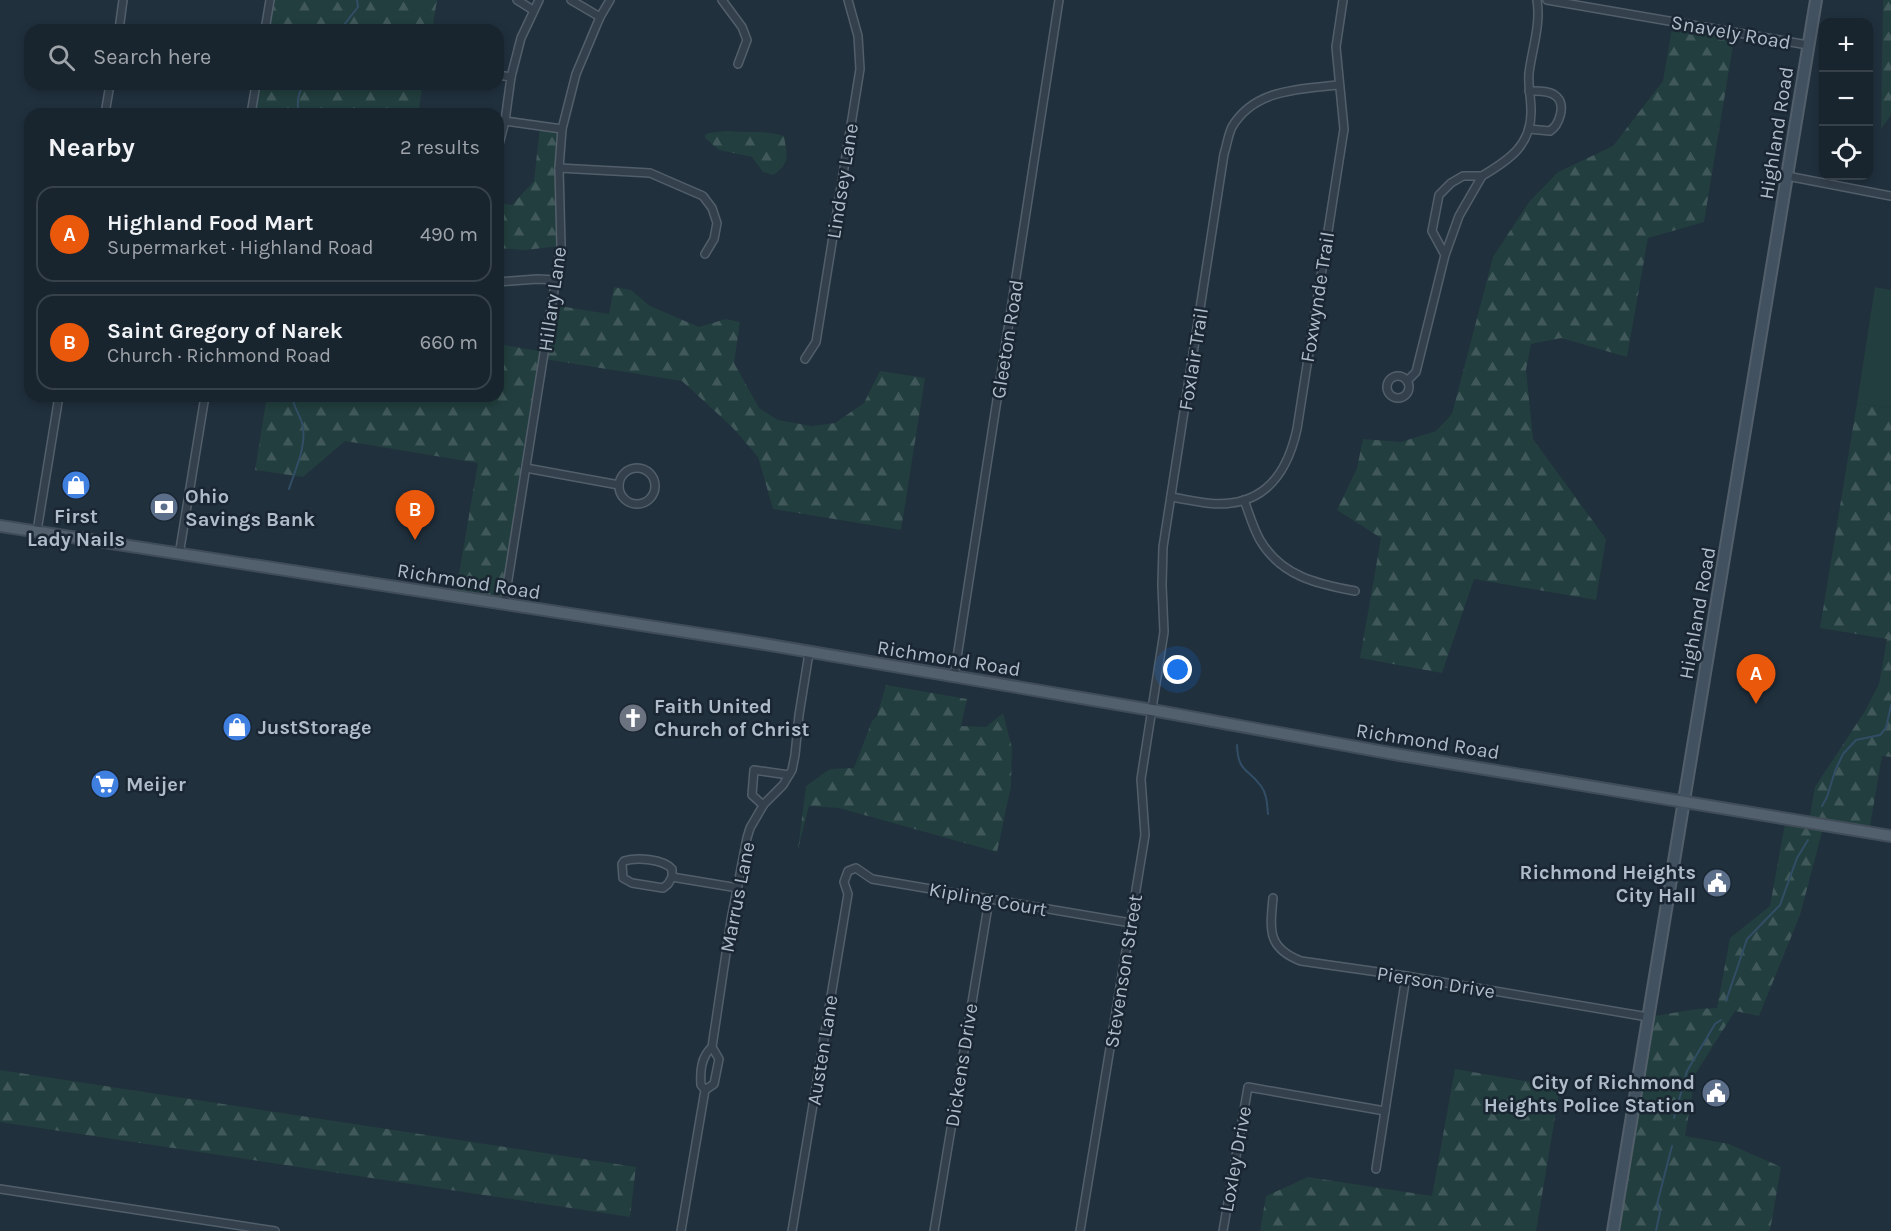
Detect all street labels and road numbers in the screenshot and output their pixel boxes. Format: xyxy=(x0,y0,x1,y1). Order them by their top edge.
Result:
street label: Snavely Road xyxy=(1669,11,1793,54)
street label: Highland Road xyxy=(1755,65,1798,201)
street label: Lindsey Lane xyxy=(822,122,863,241)
street label: Foxwynde Trail xyxy=(1296,230,1339,364)
street label: Hillary Lane xyxy=(534,245,571,353)
street label: Gleeton Road xyxy=(987,278,1028,400)
street label: Foxlair Trail xyxy=(1174,306,1213,412)
street label: Highland Road xyxy=(1675,545,1720,681)
street label: Richmond Road xyxy=(396,559,542,604)
street label: Richmond Road xyxy=(876,636,1022,681)
street label: Richmond Road xyxy=(1355,719,1501,764)
street label: Marrus Lane xyxy=(715,840,760,954)
street label: Kipling Court xyxy=(927,878,1049,921)
street label: Stevenson Street xyxy=(1100,892,1147,1050)
street label: Pierson Drive xyxy=(1375,962,1497,1003)
street label: Austen Lane xyxy=(802,993,843,1107)
street label: Dickens Drive xyxy=(940,1002,983,1129)
street label: Loxley Drive xyxy=(1215,1104,1256,1214)

